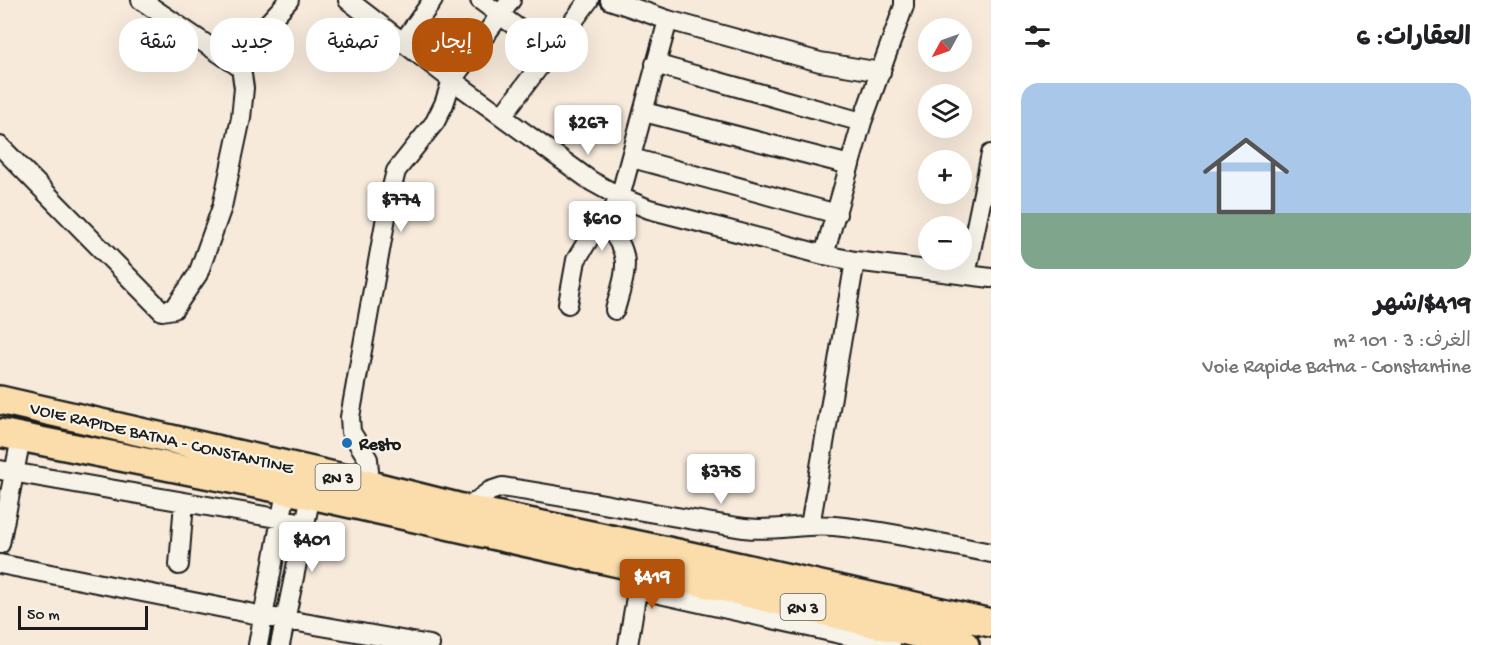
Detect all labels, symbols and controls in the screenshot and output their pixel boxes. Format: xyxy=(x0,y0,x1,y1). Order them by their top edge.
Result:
chip: شقة xyxy=(119,18,198,72)
chip: جديد xyxy=(210,18,294,72)
chip: تصفية xyxy=(306,18,400,72)
chip: إيجار xyxy=(412,18,493,72)
chip: شراء xyxy=(505,18,588,72)
north arrow xyxy=(918,18,972,72)
map controls xyxy=(918,18,972,270)
icon: filters xyxy=(1021,20,1054,53)
text: العقارات: 6 xyxy=(1356,24,1471,55)
button: layers xyxy=(918,84,972,138)
pin: $267 xyxy=(552,105,624,156)
text: $267 xyxy=(568,113,608,136)
icon: home xyxy=(1192,122,1300,230)
button: + xyxy=(918,150,972,204)
pin: $774 xyxy=(365,182,437,233)
text: $774 xyxy=(381,190,421,213)
pin: $610 xyxy=(566,201,638,252)
text: $610 xyxy=(583,209,621,232)
button: − xyxy=(918,216,972,270)
text: $419/شهر xyxy=(1374,290,1471,321)
text: الغرف: 3 · 101 m² xyxy=(1333,331,1471,354)
text: Voie Rapide Batna - Constantine xyxy=(1203,357,1471,380)
street label: VOIE RAPIDE BATNA - CONSTANTINE xyxy=(27,399,296,480)
place label: Resto xyxy=(358,435,402,456)
marker: Resto xyxy=(340,436,354,450)
pin: $375 xyxy=(685,454,757,505)
text: $375 xyxy=(701,462,741,485)
road number: RN 3 xyxy=(316,464,360,490)
pin: $401 xyxy=(276,522,348,573)
text: $401 xyxy=(293,530,331,553)
pin: $419 xyxy=(616,559,688,610)
text: $419 xyxy=(634,567,670,590)
road number: RN 3 xyxy=(780,594,826,620)
scale bar xyxy=(18,603,148,630)
text: 50 m xyxy=(27,607,60,626)

